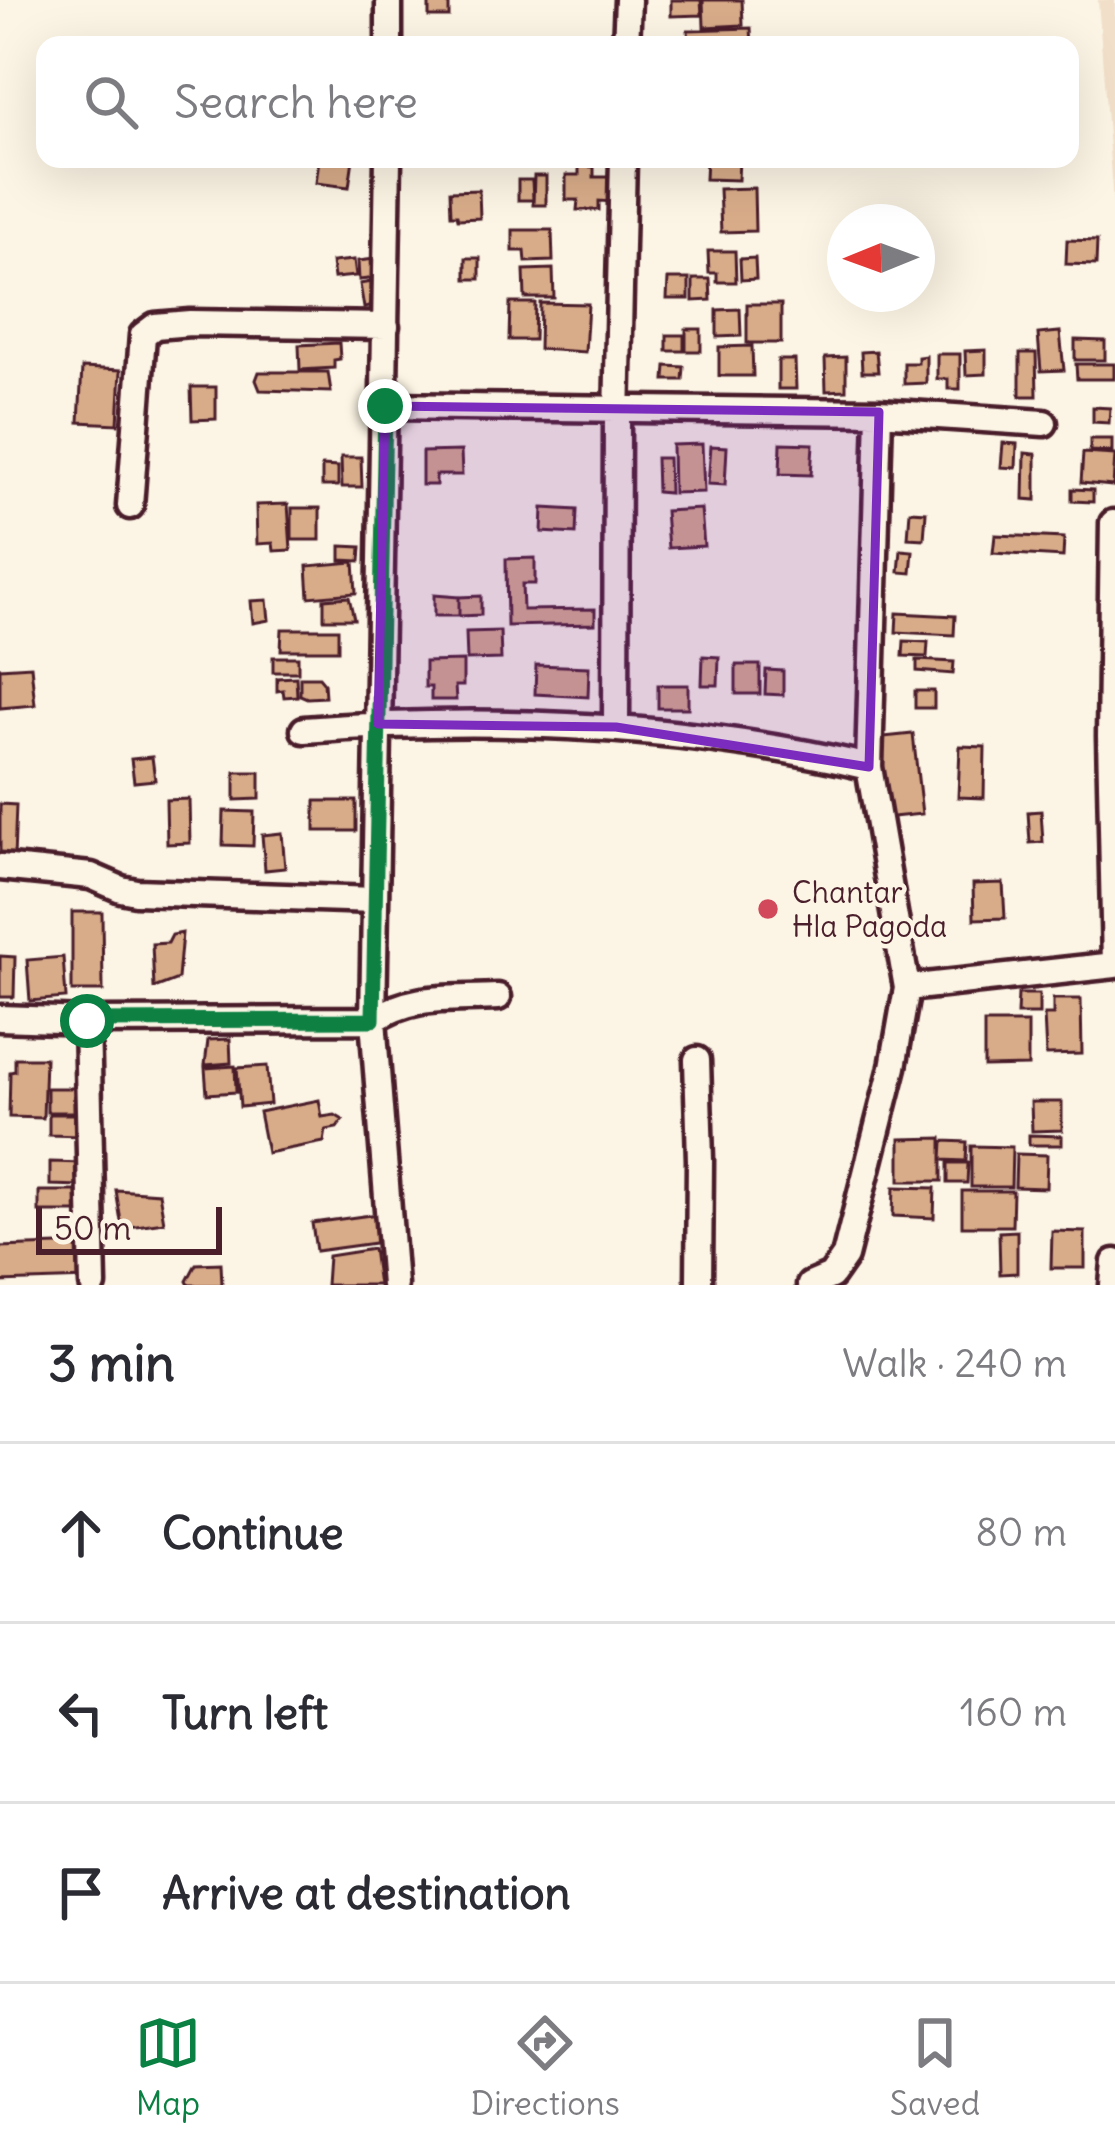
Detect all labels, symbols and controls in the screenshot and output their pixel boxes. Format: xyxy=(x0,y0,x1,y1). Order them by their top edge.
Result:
search box xyxy=(36,36,1079,168)
icon: search xyxy=(78,69,144,135)
text: Search here xyxy=(174,74,418,130)
north arrow xyxy=(827,204,935,312)
route end xyxy=(358,379,412,433)
place label: Chantar Hla Pagoda xyxy=(792,873,947,945)
marker: Chantar Hla Pagoda xyxy=(755,896,781,922)
route start xyxy=(60,994,114,1048)
scale bar xyxy=(36,1201,222,1254)
text: 50 m xyxy=(54,1207,131,1249)
text: 3 min xyxy=(48,1331,175,1395)
text: Walk · 240 m xyxy=(842,1339,1067,1388)
icon: ahead xyxy=(48,1500,114,1566)
text: Continue xyxy=(162,1505,344,1561)
text: 80 m xyxy=(975,1508,1067,1557)
icon: left xyxy=(48,1680,114,1746)
text: Turn left xyxy=(162,1685,328,1741)
text: 160 m xyxy=(960,1688,1067,1737)
icon: arrive xyxy=(48,1860,114,1926)
text: Arrive at destination xyxy=(162,1865,571,1921)
tab: Map xyxy=(135,2010,201,2124)
tab: Directions xyxy=(471,2010,620,2124)
tab: Saved xyxy=(890,2010,980,2124)

